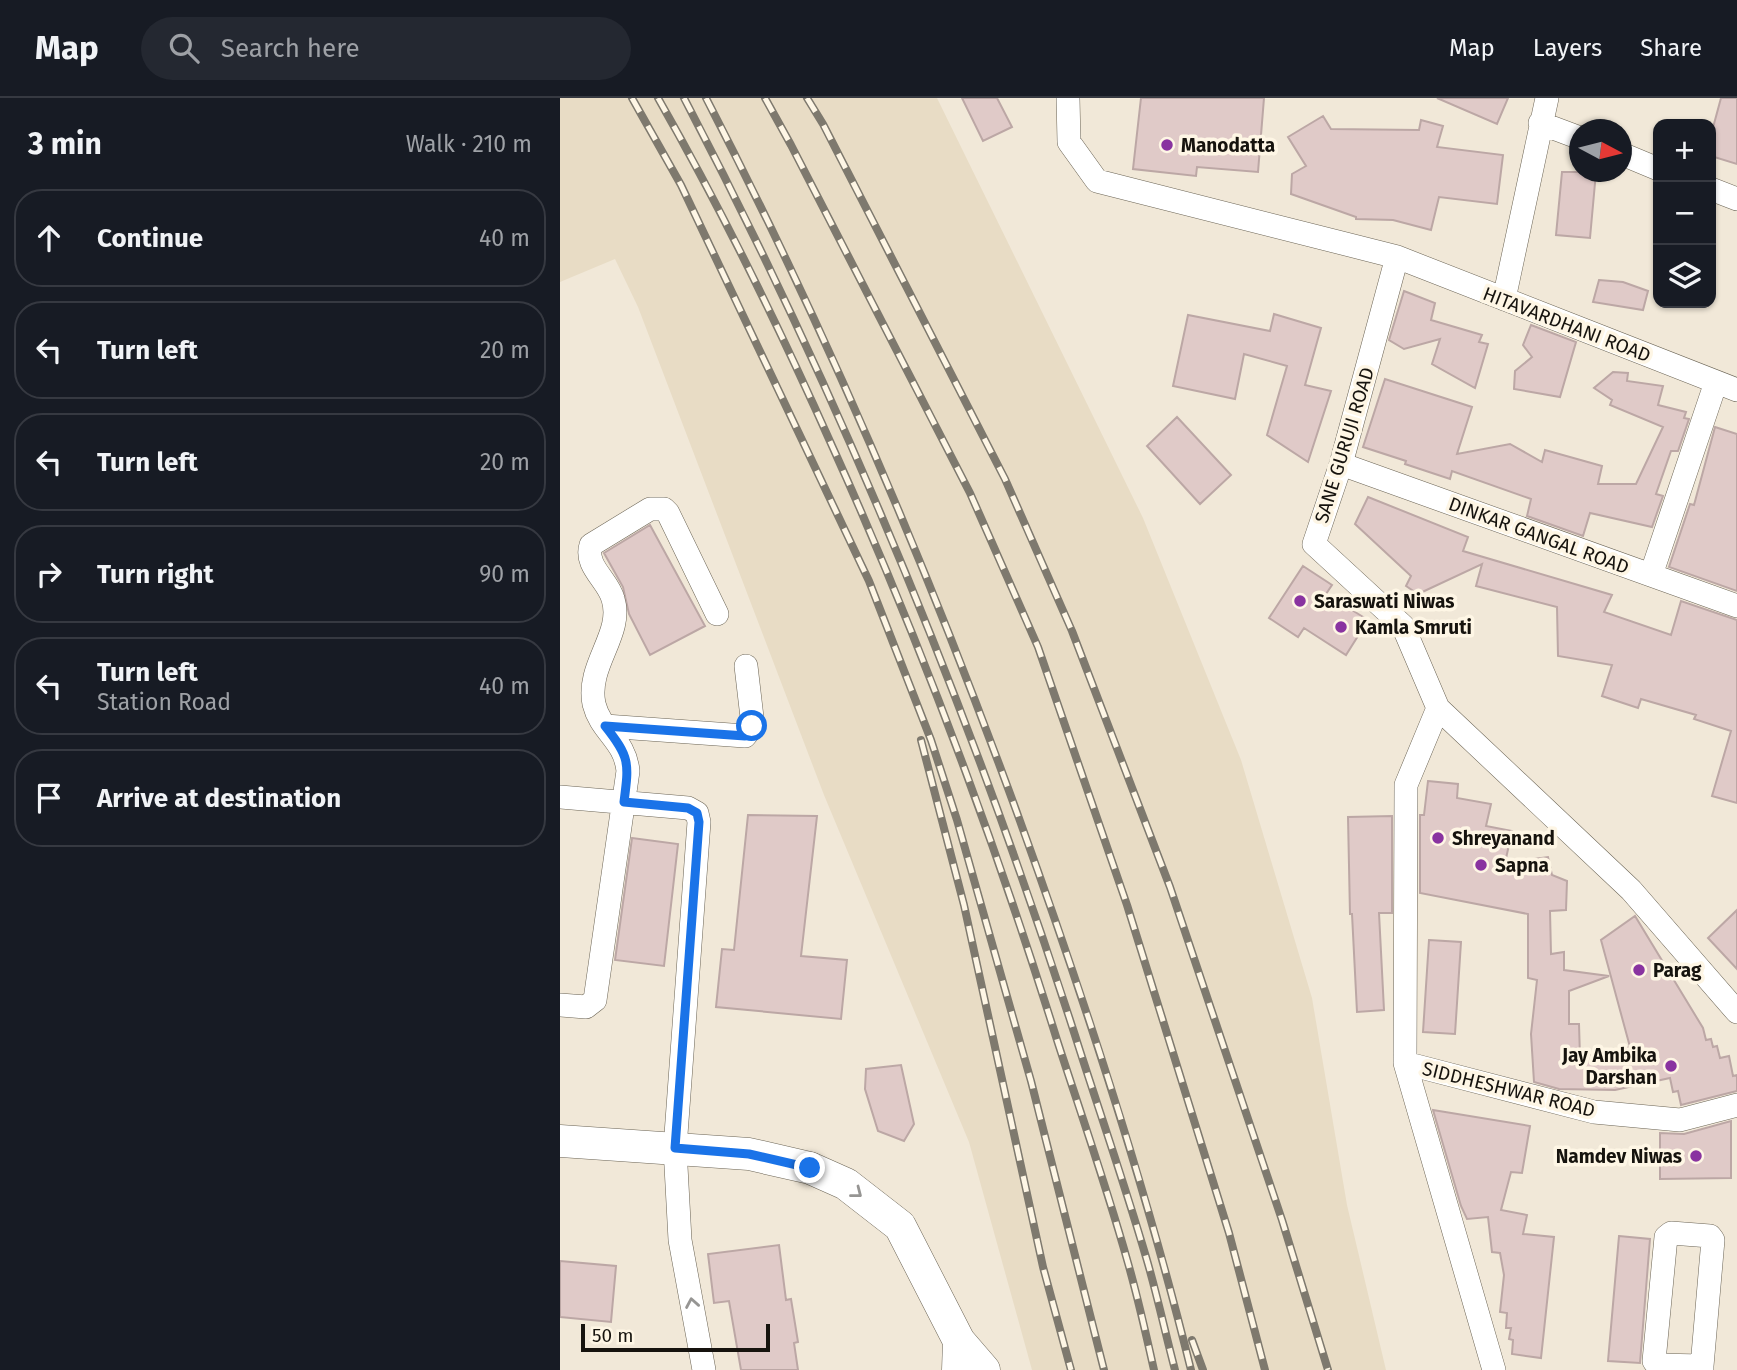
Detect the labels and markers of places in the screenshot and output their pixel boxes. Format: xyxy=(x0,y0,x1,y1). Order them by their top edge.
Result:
place label: Manodatta xyxy=(1181,134,1275,157)
marker: Manodatta xyxy=(1159,137,1175,153)
place label: Saraswati Niwas xyxy=(1314,590,1454,613)
marker: Saraswati Niwas xyxy=(1292,593,1308,609)
place label: Kamla Smruti xyxy=(1355,616,1472,639)
marker: Kamla Smruti xyxy=(1333,619,1349,635)
place label: Shreyanand xyxy=(1452,827,1555,850)
marker: Shreyanand xyxy=(1430,830,1446,846)
place label: Sapna xyxy=(1495,854,1549,877)
marker: Sapna xyxy=(1473,857,1489,873)
place label: Parag xyxy=(1653,959,1702,982)
marker: Parag xyxy=(1631,962,1647,978)
place label: Jay Ambika Darshan xyxy=(1561,1044,1657,1089)
marker: Jay Ambika Darshan xyxy=(1663,1058,1679,1074)
place label: Namdev Niwas xyxy=(1556,1145,1682,1168)
marker: Namdev Niwas xyxy=(1688,1148,1704,1164)

